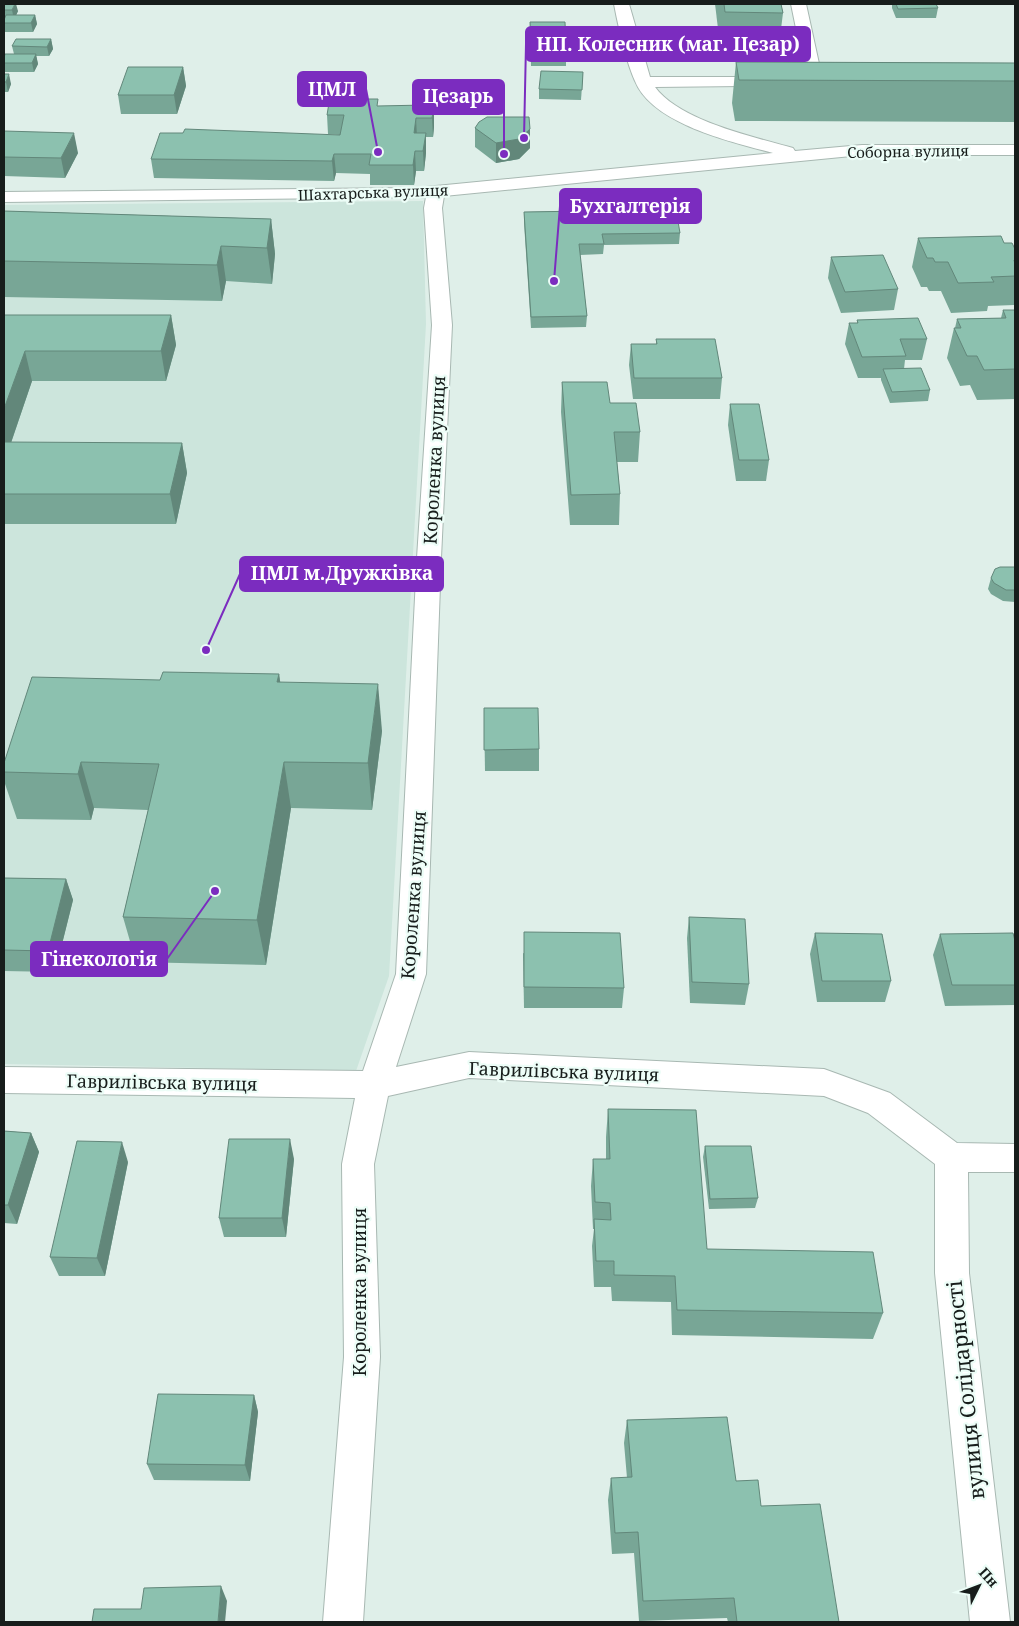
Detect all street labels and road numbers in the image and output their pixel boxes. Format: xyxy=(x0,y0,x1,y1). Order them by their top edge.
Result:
street label: Соборна вулиця xyxy=(847,140,969,162)
street label: Шахтарська вулиця xyxy=(297,179,449,205)
street label: Короленка вулиця xyxy=(418,375,450,545)
street label: Короленка вулиця xyxy=(395,810,431,980)
street label: Гаврилівська вулиця xyxy=(468,1056,660,1086)
street label: Гаврилівська вулиця xyxy=(66,1068,258,1096)
street label: Короленка вулиця xyxy=(347,1208,371,1376)
street label: вулиця Солідарності xyxy=(940,1279,990,1501)

